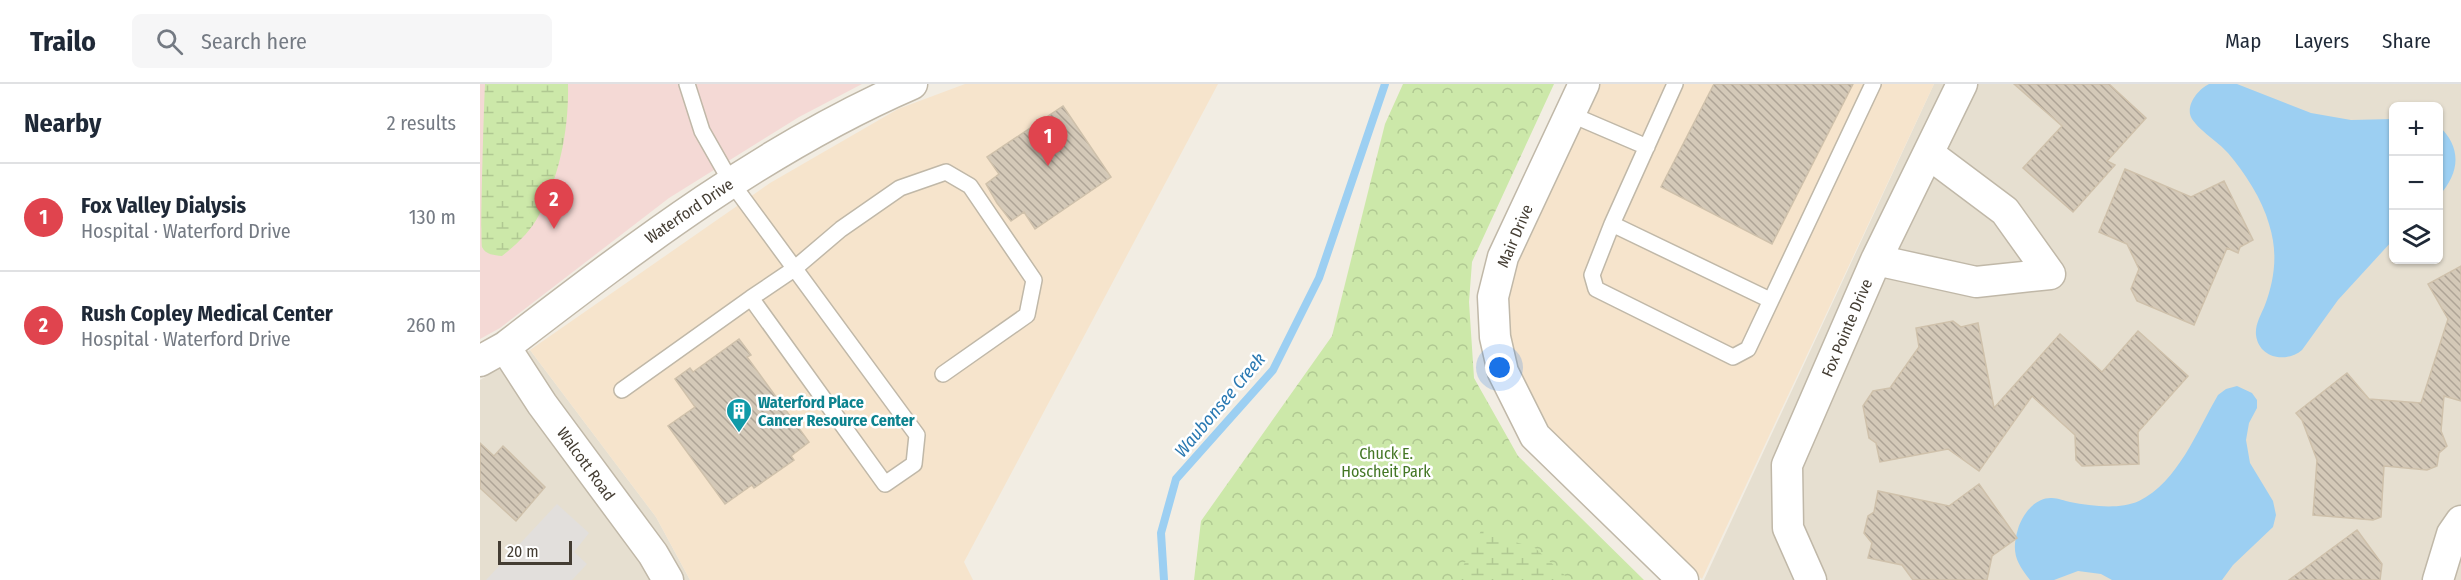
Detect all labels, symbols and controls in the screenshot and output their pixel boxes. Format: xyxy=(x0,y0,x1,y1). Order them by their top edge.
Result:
search box xyxy=(132,14,552,68)
text: Trailo xyxy=(30,25,96,58)
icon: search xyxy=(153,25,186,58)
text: Search here xyxy=(201,28,307,55)
text: Map xyxy=(2225,28,2261,54)
text: Layers xyxy=(2294,28,2349,54)
text: Share xyxy=(2382,28,2431,54)
map controls xyxy=(2389,102,2443,264)
button: + xyxy=(2389,102,2443,156)
text: Nearby xyxy=(24,108,101,139)
text: 2 results xyxy=(387,111,456,135)
pin: 1 xyxy=(1028,116,1068,166)
button: − xyxy=(2389,156,2443,210)
street label: Waterford Drive xyxy=(641,174,737,247)
pin: 2 xyxy=(534,180,574,229)
text: Fox Valley Dialysis xyxy=(81,192,246,219)
street label: Mair Drive xyxy=(1493,202,1537,270)
text: 1 xyxy=(39,205,48,229)
text: 130 m xyxy=(409,205,456,229)
button: layers xyxy=(2389,210,2443,264)
text: Hospital · Waterford Drive xyxy=(81,219,291,243)
street label: Fox Pointe Drive xyxy=(1818,276,1876,380)
text: Rush Copley Medical Center xyxy=(81,300,333,327)
text: 2 xyxy=(39,313,48,337)
text: 260 m xyxy=(407,313,456,337)
text: Hospital · Waterford Drive xyxy=(81,327,291,351)
water label: Waubonsee Creek xyxy=(1170,348,1270,462)
your location xyxy=(1485,353,1514,382)
place label: Waterford Place Cancer Resource Center xyxy=(758,393,915,430)
building icon: Waterford Place Cancer Resource Center xyxy=(724,396,754,434)
street label: Walcott Road xyxy=(553,424,619,504)
park label: Chuck E. Hoscheit Park xyxy=(1341,444,1431,481)
scale bar xyxy=(498,538,572,566)
text: 20 m xyxy=(507,542,538,561)

